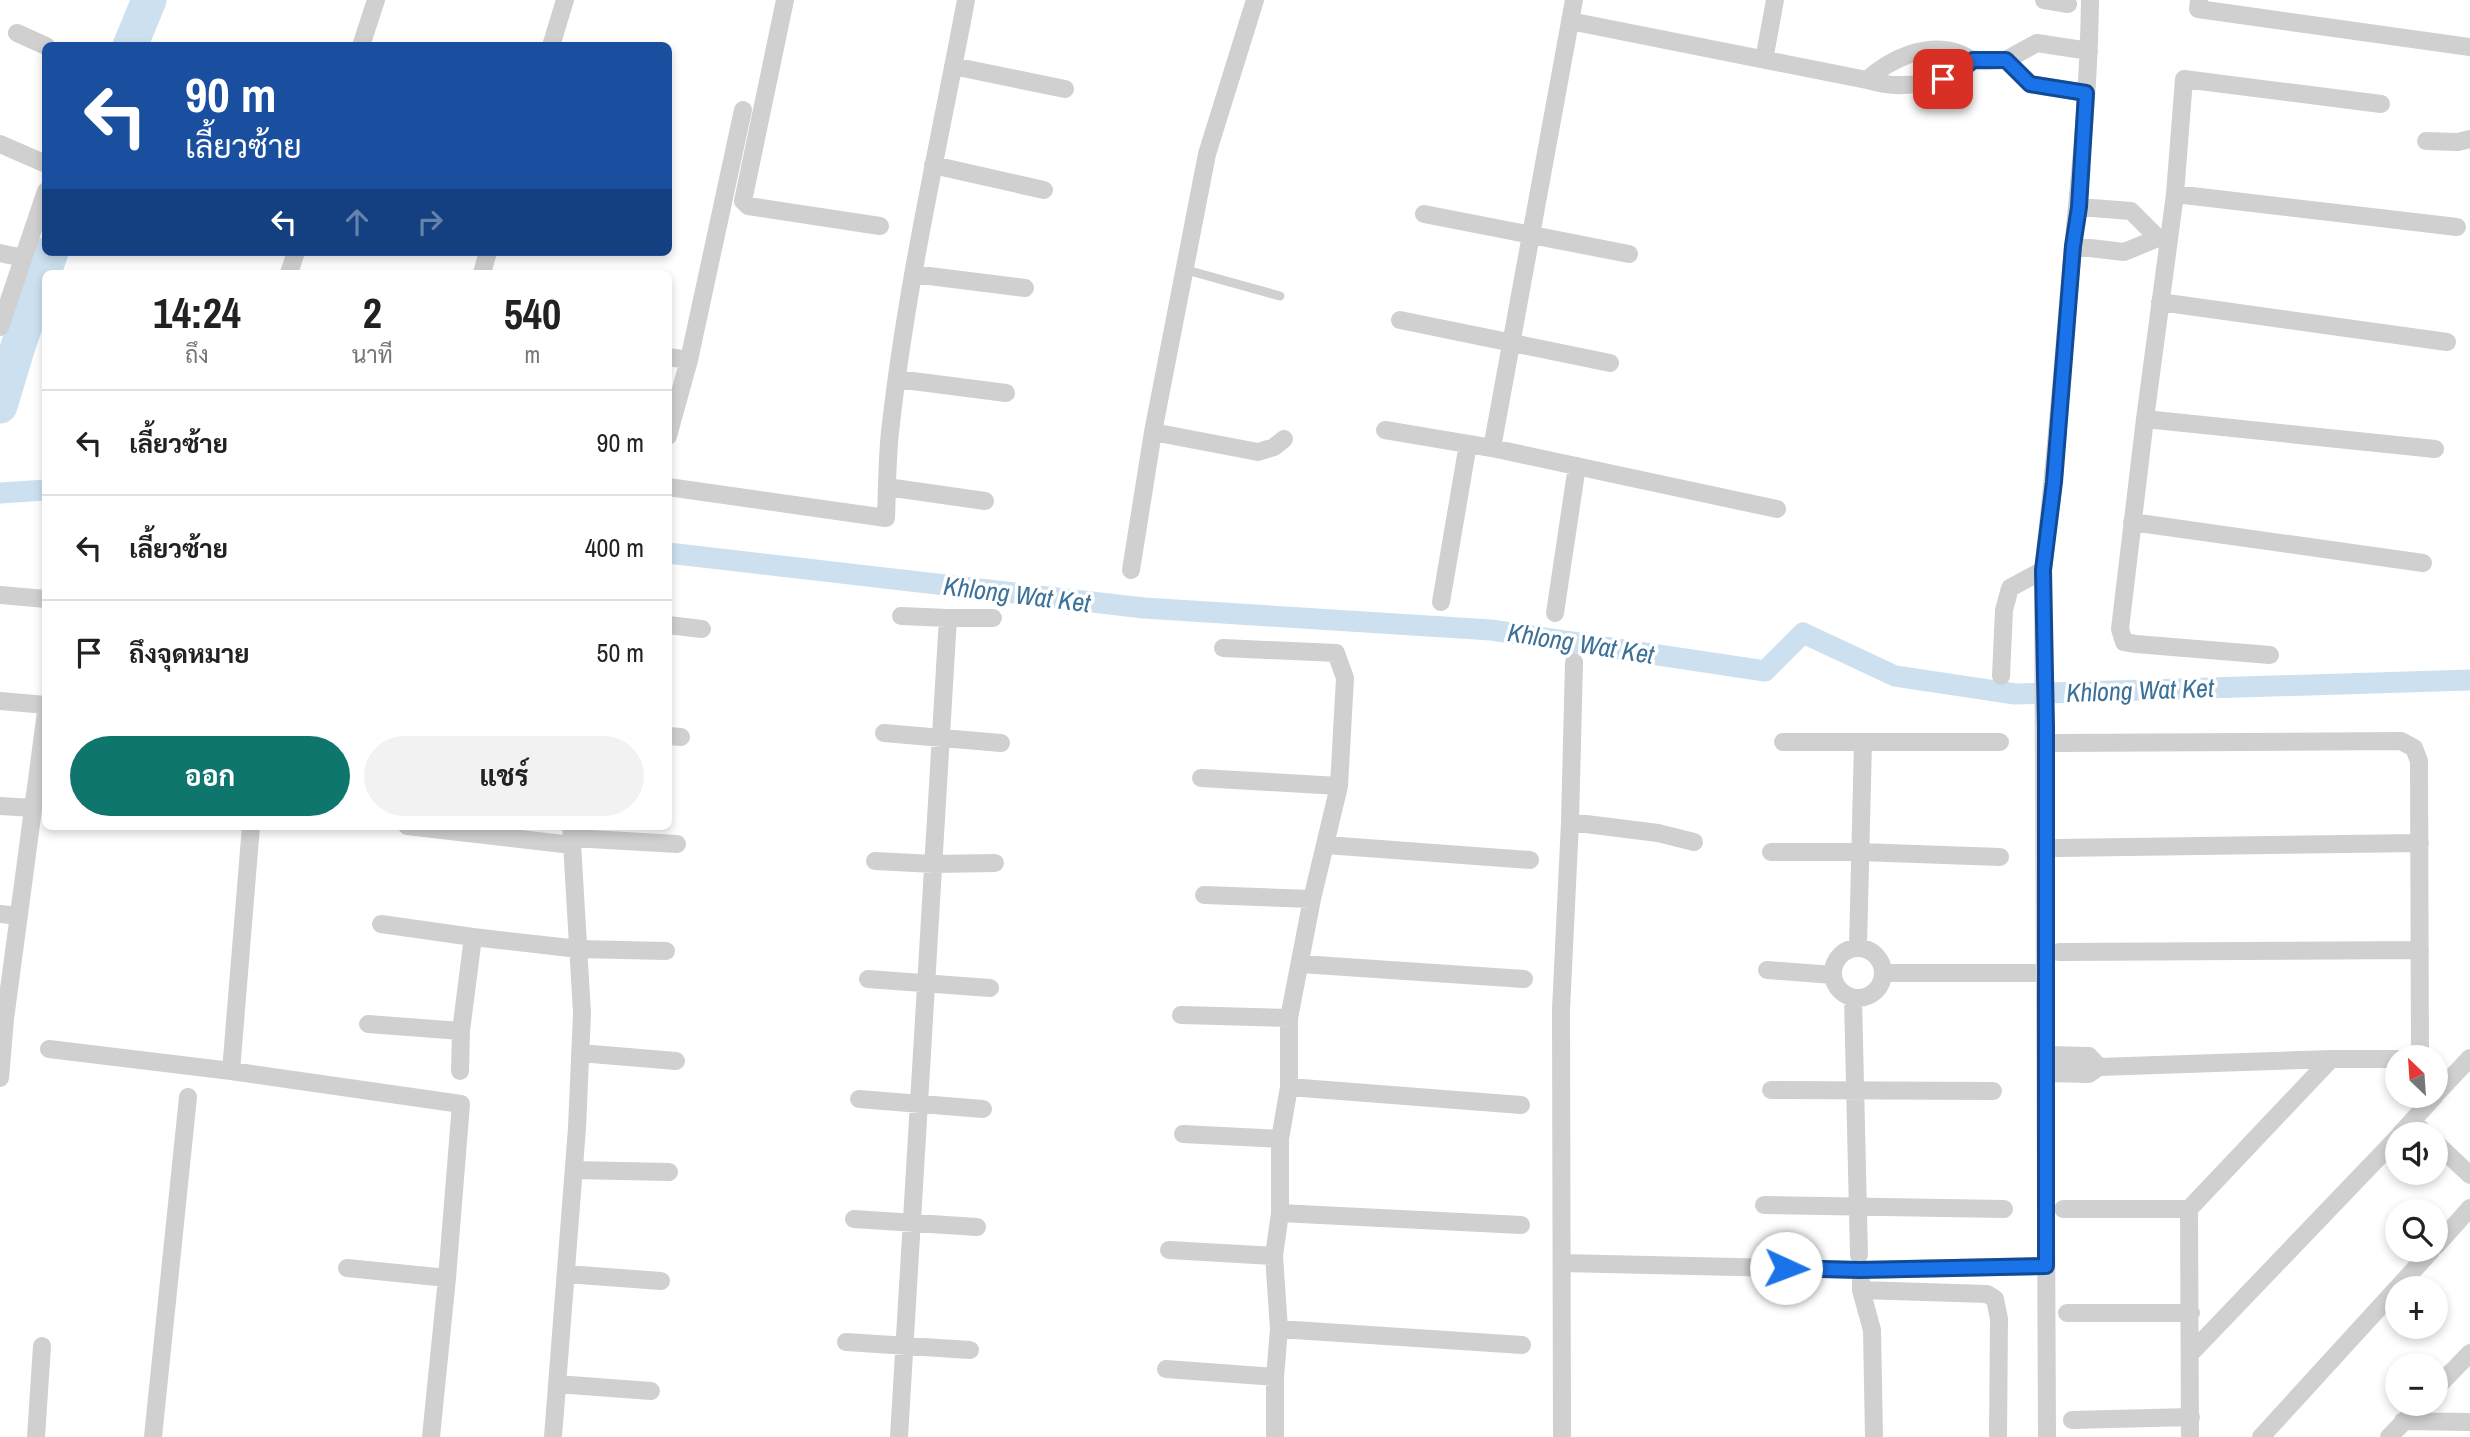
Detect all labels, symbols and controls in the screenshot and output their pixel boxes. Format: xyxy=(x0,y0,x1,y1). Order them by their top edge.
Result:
pin xyxy=(1913,49,1973,109)
icon: arrive xyxy=(1924,60,1962,98)
text: 90 m xyxy=(185,61,277,127)
icon: left xyxy=(70,70,161,161)
text: เลี้ยวซ้าย xyxy=(185,125,302,168)
icon: left xyxy=(265,203,303,241)
icon: ahead xyxy=(338,203,376,241)
icon: right xyxy=(411,203,449,241)
text: 14:24 xyxy=(153,285,241,341)
text: 2 xyxy=(363,285,382,341)
text: 540 xyxy=(504,286,561,342)
text: ถึง xyxy=(185,339,209,370)
text: นาที xyxy=(352,339,393,370)
text: m xyxy=(525,339,540,370)
icon: left xyxy=(70,424,108,462)
text: 90 m xyxy=(597,425,644,460)
text: เลี้ยวซ้าย xyxy=(129,426,228,461)
icon: left xyxy=(70,529,108,567)
text: 400 m xyxy=(585,530,644,565)
text: เลี้ยวซ้าย xyxy=(129,531,228,566)
water label: Khlong Wat Ket xyxy=(942,568,1093,620)
water label: Khlong Wat Ket xyxy=(1505,614,1658,672)
icon: arrive xyxy=(70,634,108,672)
text: 50 m xyxy=(597,635,644,670)
text: ถึงจุดหมาย xyxy=(129,636,250,671)
water label: Khlong Wat Ket xyxy=(2066,670,2215,710)
button: ออก xyxy=(70,736,350,816)
button: แชร์ xyxy=(364,736,644,816)
north arrow xyxy=(2385,1045,2448,1108)
map controls xyxy=(2385,1045,2448,1416)
button: sound xyxy=(2385,1122,2448,1185)
button: search xyxy=(2385,1199,2448,1262)
position arrow xyxy=(1749,1231,1823,1305)
button: + xyxy=(2385,1276,2448,1339)
button: − xyxy=(2385,1353,2448,1416)

